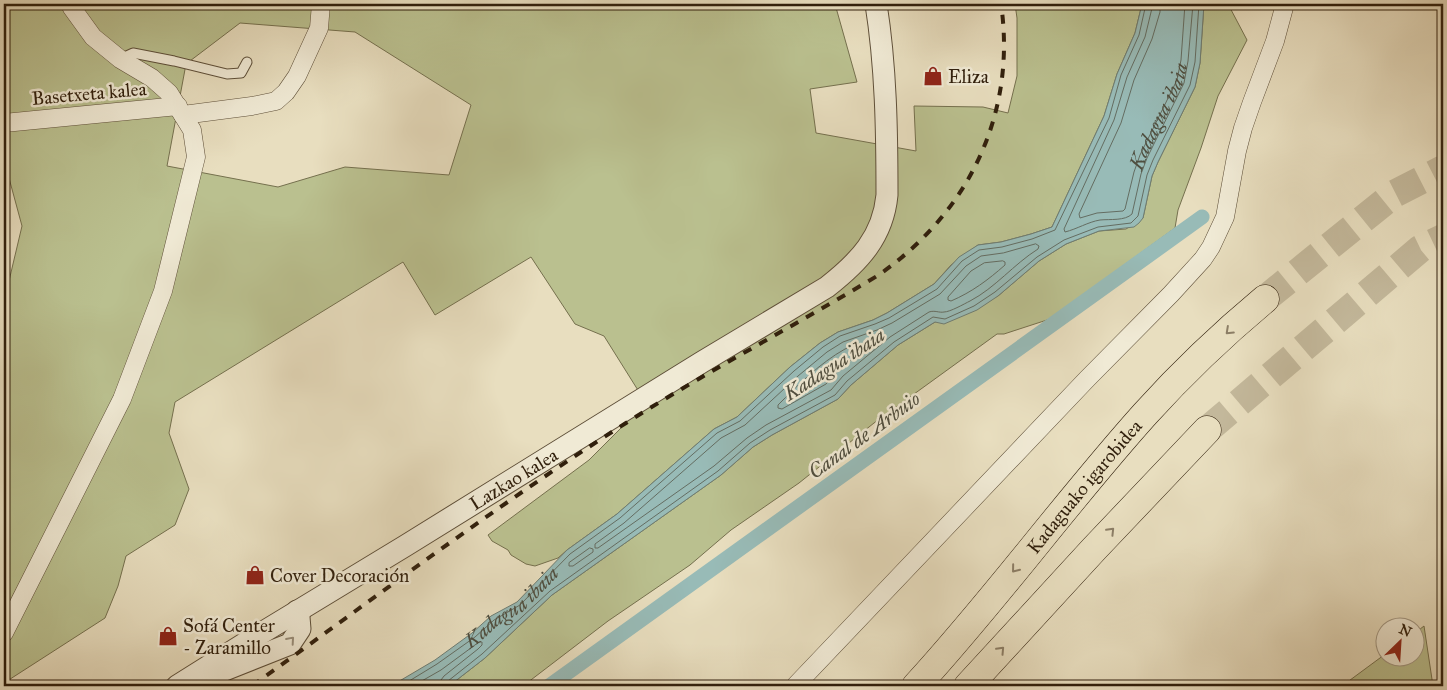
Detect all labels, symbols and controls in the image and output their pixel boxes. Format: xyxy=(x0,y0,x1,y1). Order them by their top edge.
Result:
water label: Kadagua ibaia xyxy=(1123,61,1192,174)
shop icon: Eliza xyxy=(922,65,944,87)
place label: Eliza xyxy=(948,65,990,88)
street label: Basetxeta kalea xyxy=(31,77,148,110)
water label: Kadagua ibaia xyxy=(778,322,889,406)
one-way arrow xyxy=(1225,325,1234,334)
water label: Canal de Arbuio xyxy=(803,386,925,484)
street label: Kadaguako igarobidea xyxy=(1022,414,1147,558)
street label: Lazkao kalea xyxy=(465,443,563,515)
one-way arrow xyxy=(1105,527,1114,536)
water label: Kadagua ibaia xyxy=(459,561,563,654)
one-way arrow xyxy=(1013,563,1021,572)
shop icon: Cover Decoración xyxy=(244,564,266,586)
place label: Cover Decoración xyxy=(270,564,409,587)
place label: Sofá Center - Zaramillo xyxy=(183,614,276,659)
north arrow xyxy=(1374,618,1424,668)
text: N xyxy=(1396,620,1414,641)
shop icon: Sofá Center - Zaramillo xyxy=(157,625,179,647)
one-way arrow xyxy=(286,636,295,645)
one-way arrow xyxy=(995,647,1004,656)

